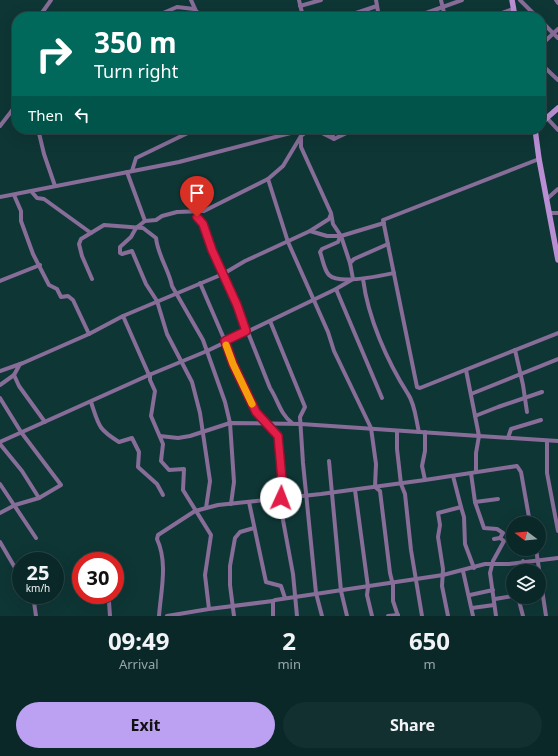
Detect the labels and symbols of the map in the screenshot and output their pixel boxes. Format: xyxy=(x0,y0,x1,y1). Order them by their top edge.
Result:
pin xyxy=(180,176,214,217)
position arrow xyxy=(260,477,302,519)
north arrow xyxy=(506,516,546,556)
speed limit sign: 30 xyxy=(72,552,124,604)

